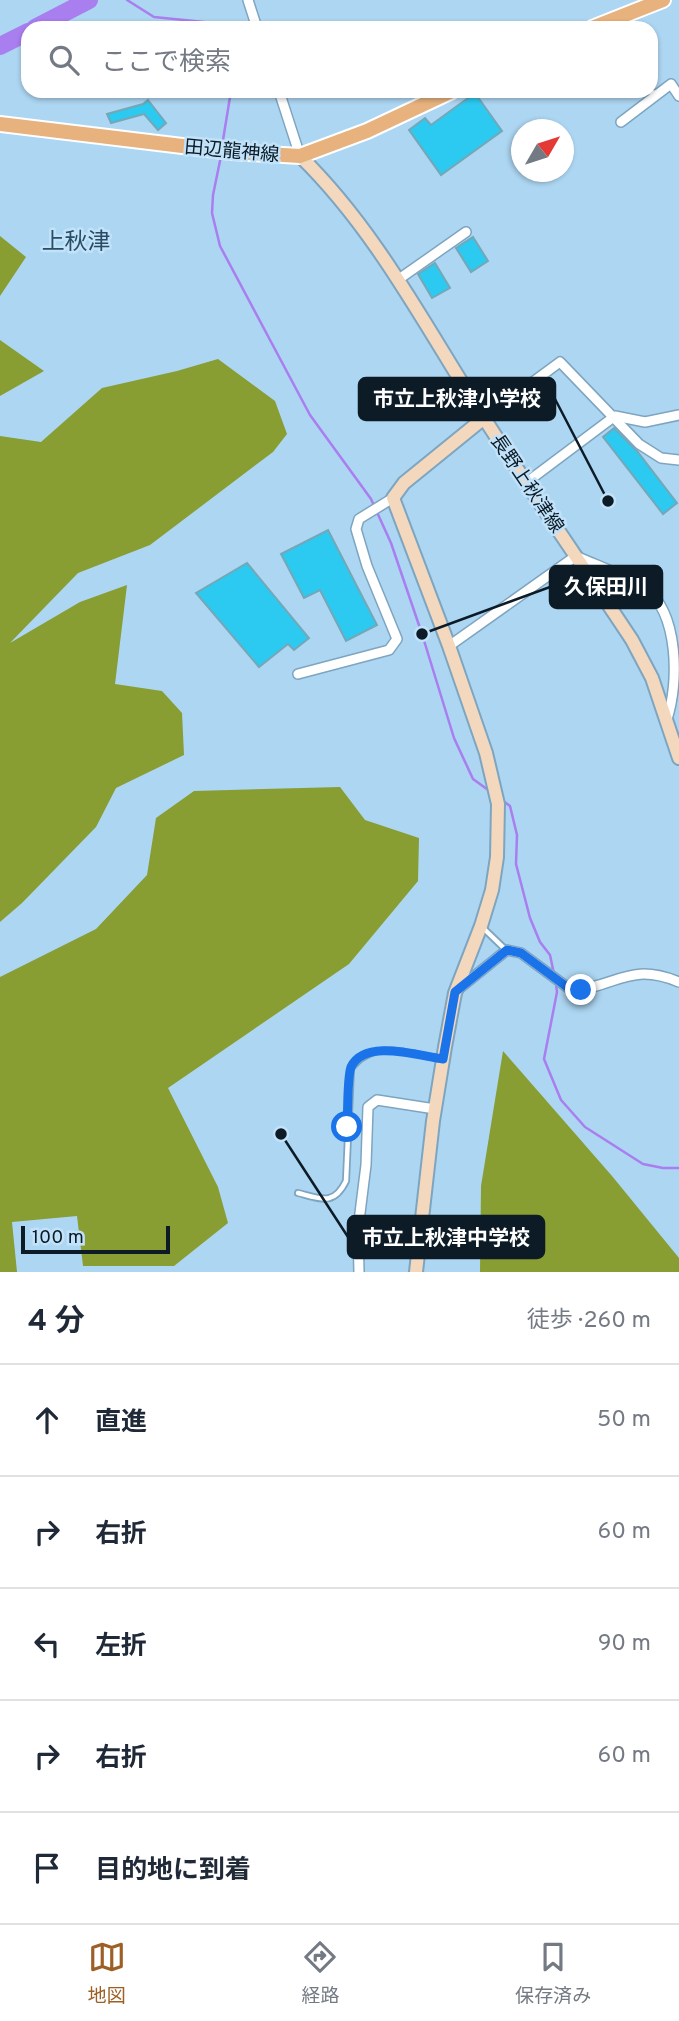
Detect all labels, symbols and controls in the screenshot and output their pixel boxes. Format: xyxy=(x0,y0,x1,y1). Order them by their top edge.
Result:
search box xyxy=(21,21,658,98)
icon: search xyxy=(45,41,83,79)
text: ここで検索 xyxy=(101,47,231,80)
north arrow xyxy=(511,119,574,182)
street label: 田辺龍神線 xyxy=(183,136,280,168)
district label: 上秋津 xyxy=(42,229,111,258)
callout: 市立上秋津小学校 xyxy=(359,378,555,420)
text: 市立上秋津小学校 xyxy=(373,387,541,414)
street label: 長野上秋津線 xyxy=(485,430,568,538)
callout: 久保田川 xyxy=(550,566,662,608)
text: 久保田川 xyxy=(564,575,648,602)
route end xyxy=(565,974,596,1005)
route start xyxy=(331,1111,362,1142)
callout: 市立上秋津中学校 xyxy=(348,1216,544,1258)
scale bar xyxy=(21,1223,170,1255)
text: 100 m xyxy=(32,1226,84,1250)
text: 市立上秋津中学校 xyxy=(362,1226,530,1253)
text: 4 分 xyxy=(28,1304,85,1341)
text: 徒歩 · 260 m xyxy=(527,1307,651,1336)
icon: ahead xyxy=(28,1401,66,1439)
text: 50 m xyxy=(597,1406,651,1435)
text: 直進 xyxy=(95,1407,147,1440)
icon: right xyxy=(28,1513,66,1551)
text: 60 m xyxy=(598,1518,651,1547)
text: 右折 xyxy=(95,1519,147,1552)
icon: left xyxy=(28,1625,66,1663)
text: 90 m xyxy=(598,1630,651,1659)
text: 左折 xyxy=(95,1631,147,1664)
icon: right xyxy=(28,1737,66,1775)
text: 60 m xyxy=(598,1742,651,1771)
text: 右折 xyxy=(95,1743,147,1776)
icon: arrive xyxy=(28,1849,66,1887)
text: 目的地に到着 xyxy=(95,1855,251,1888)
tab: 地図 xyxy=(88,1938,126,2009)
tab: 経路 xyxy=(301,1938,339,2009)
tab: 保存済み xyxy=(515,1938,591,2009)

